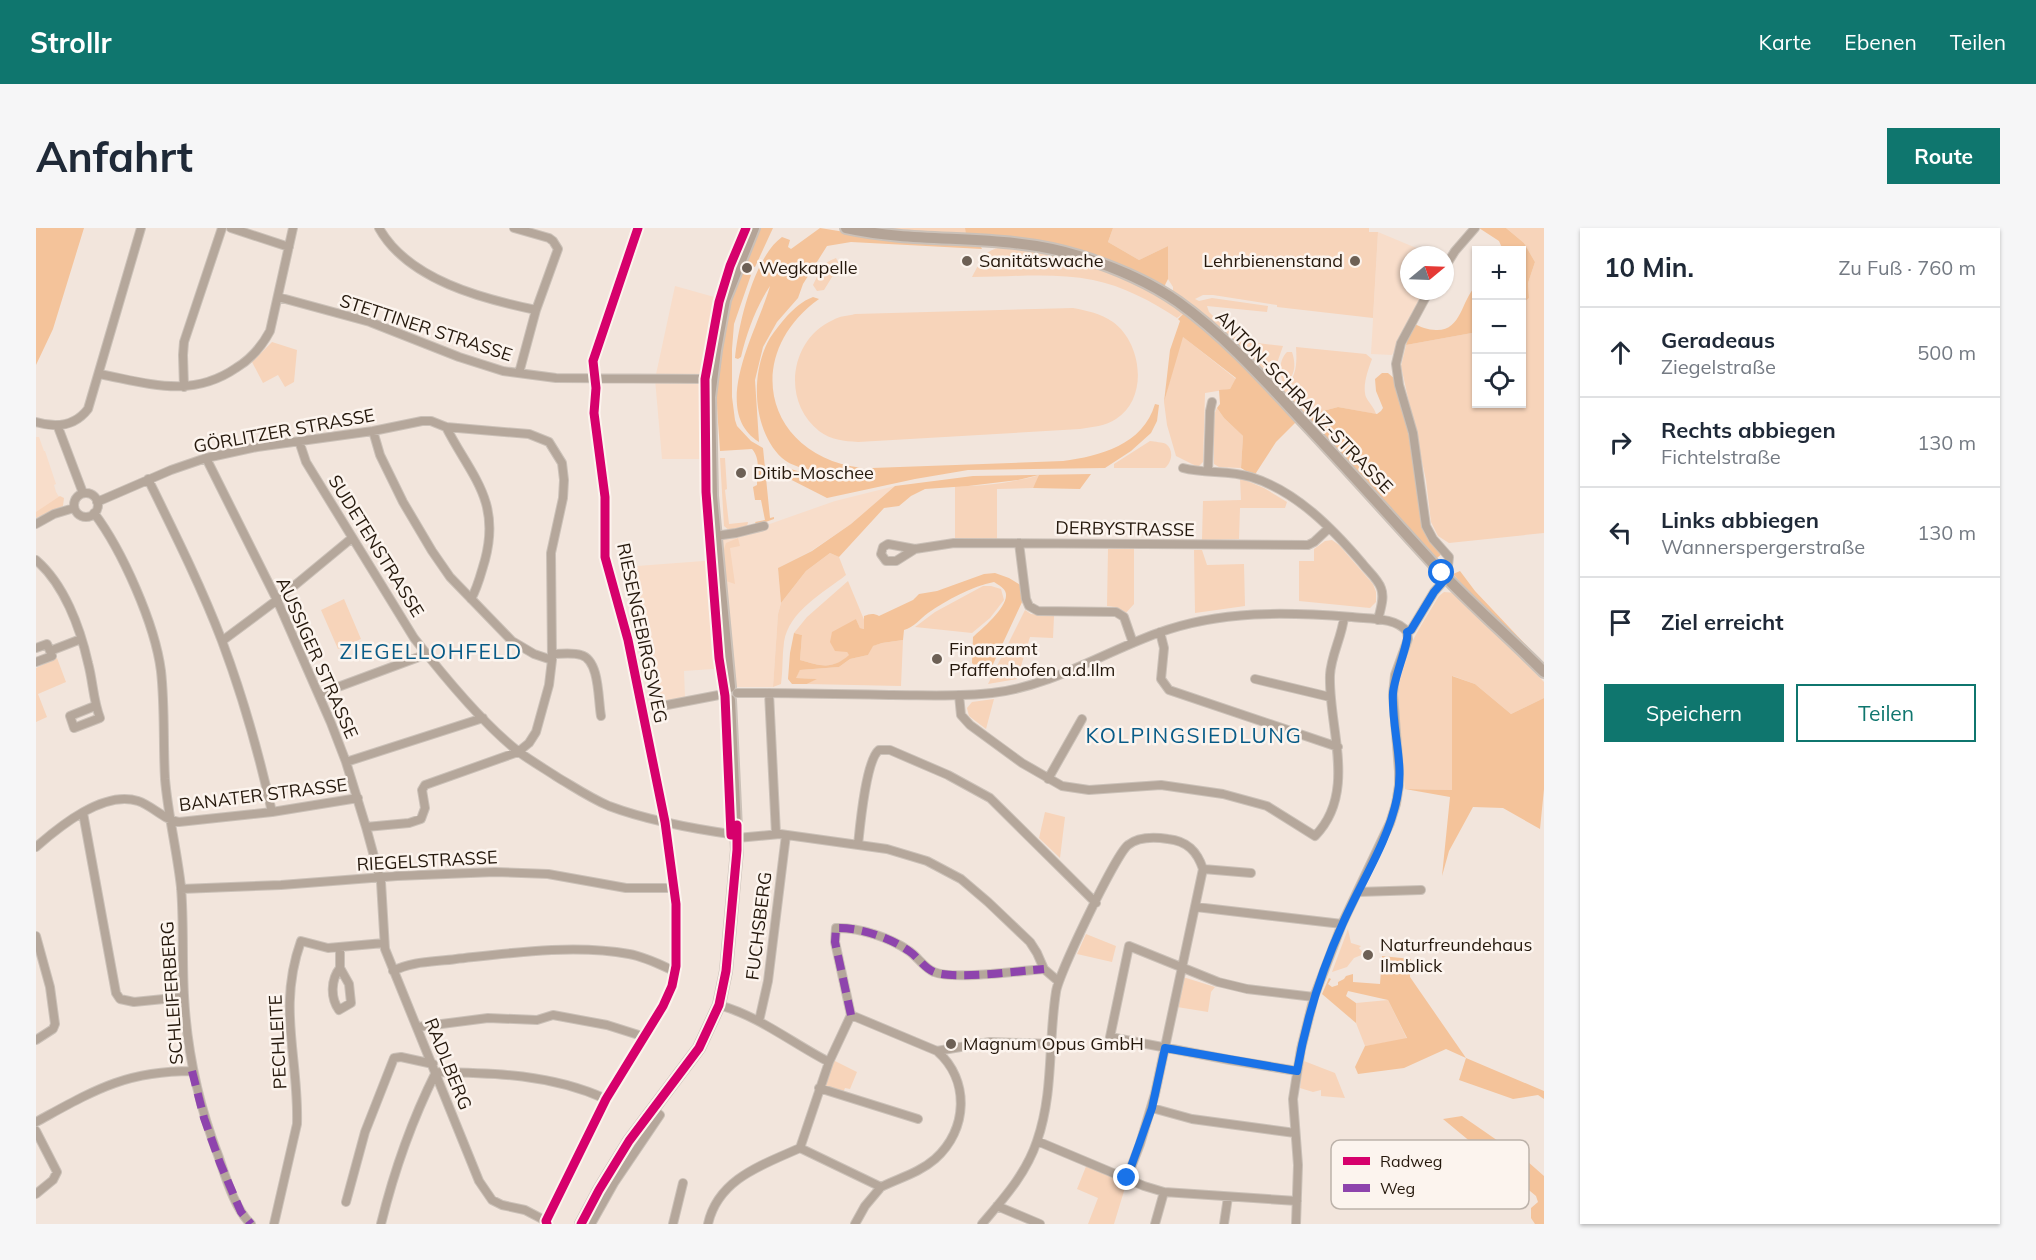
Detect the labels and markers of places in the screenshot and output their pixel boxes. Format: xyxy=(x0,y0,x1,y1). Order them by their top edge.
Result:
place label: Sanitätswache xyxy=(979,249,1104,272)
place label: Lehrbienenstand xyxy=(1203,249,1343,272)
marker: Sanitätswache xyxy=(960,254,974,268)
marker: Lehrbienenstand xyxy=(1348,254,1362,268)
place label: Wegkapelle xyxy=(759,256,858,279)
marker: Wegkapelle xyxy=(740,261,754,275)
place label: Ditib-Moschee xyxy=(753,461,874,484)
marker: Ditib-Moschee xyxy=(734,466,748,480)
place label: Finanzamt Pfaffenhofen a.d.Ilm xyxy=(949,637,1115,681)
marker: Finanzamt Pfaffenhofen a.d.Ilm xyxy=(930,652,944,666)
place label: Naturfreundehaus Ilmblick xyxy=(1380,933,1532,977)
marker: Naturfreundehaus Ilmblick xyxy=(1361,948,1375,962)
place label: Magnum Opus GmbH xyxy=(963,1032,1144,1055)
marker: Magnum Opus GmbH xyxy=(944,1037,958,1051)

